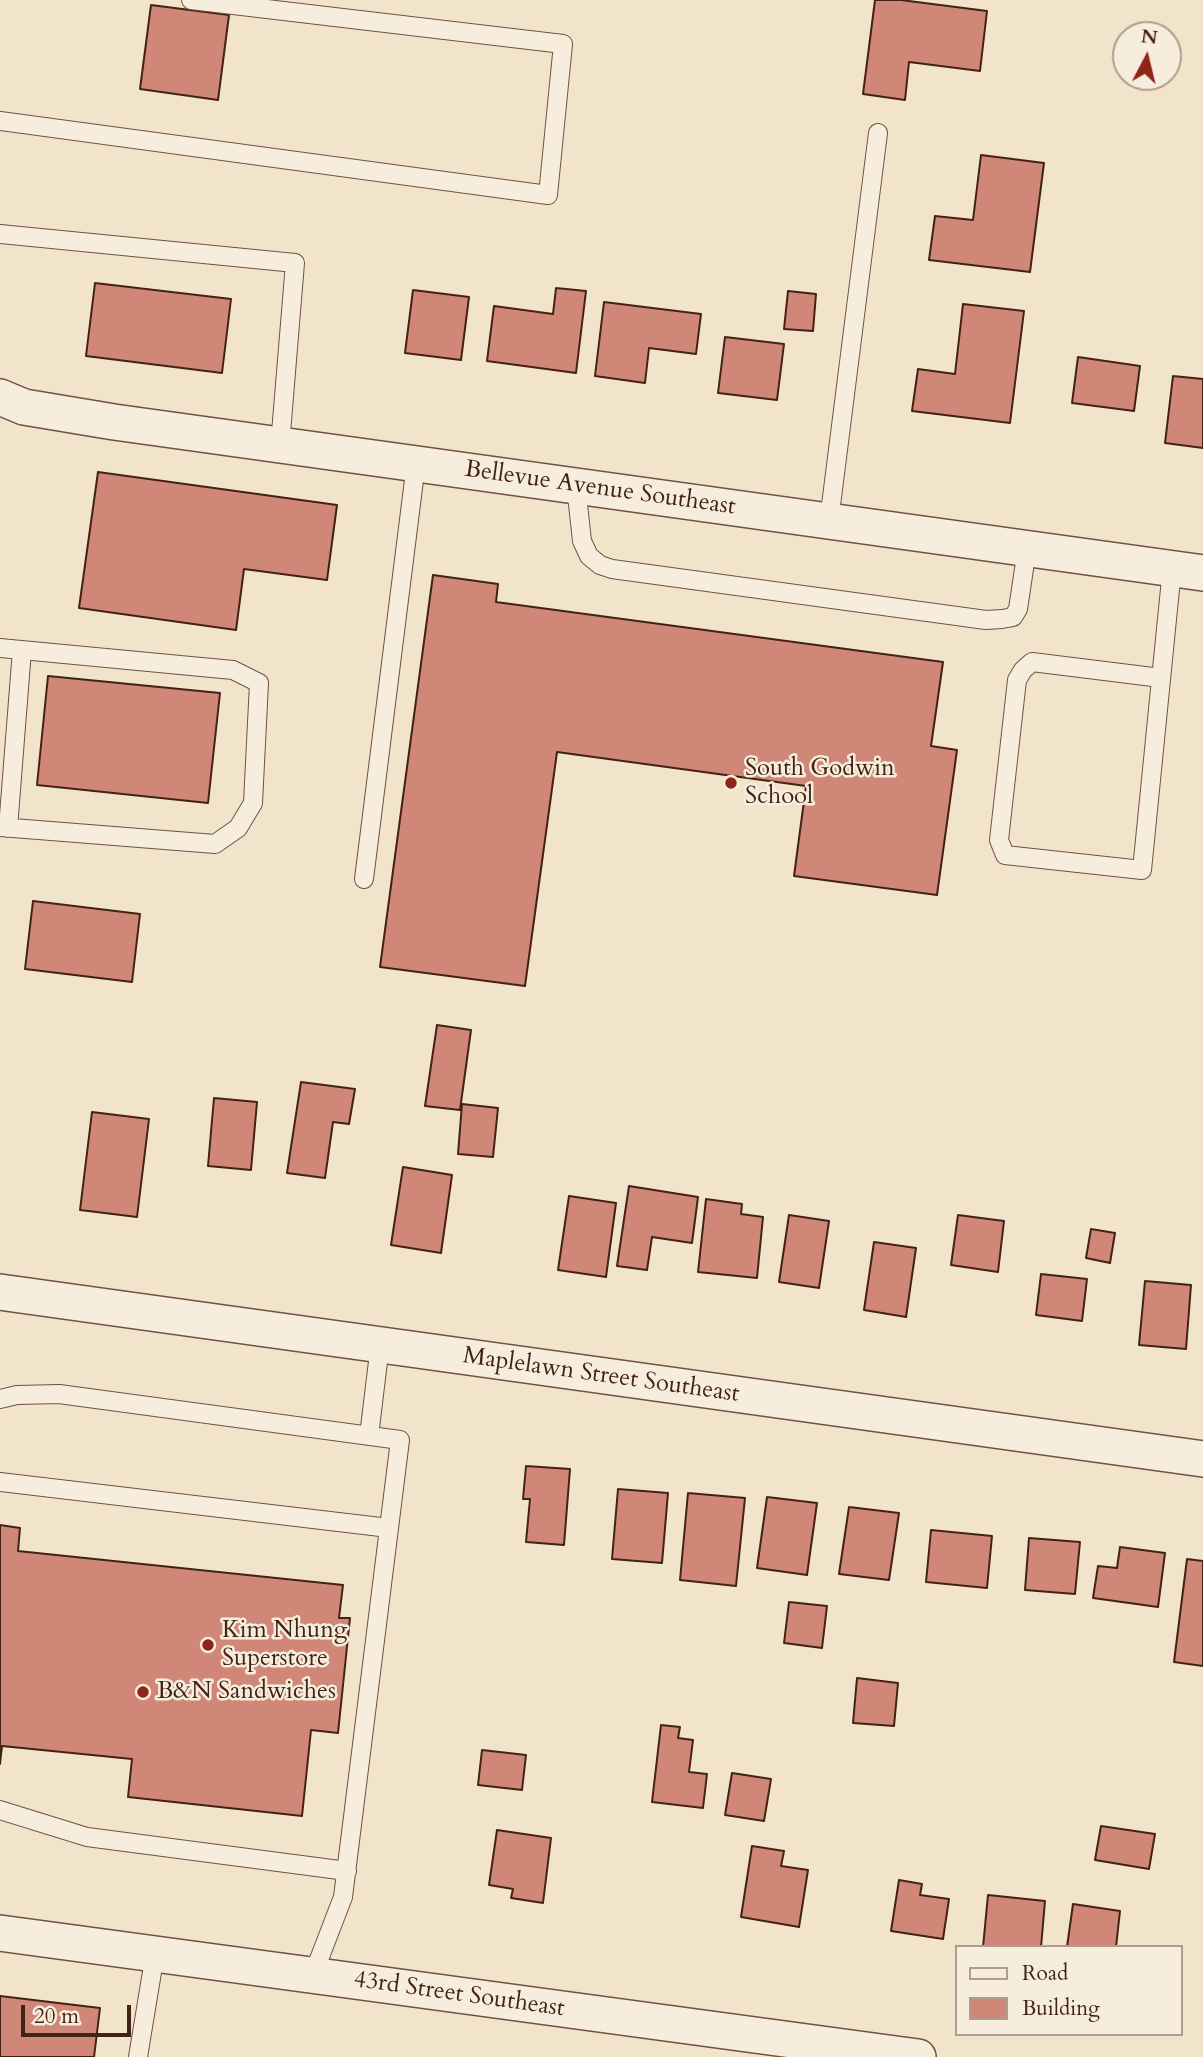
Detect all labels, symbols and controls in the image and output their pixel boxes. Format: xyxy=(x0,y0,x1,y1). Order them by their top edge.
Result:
north arrow xyxy=(1112,21,1182,91)
text: N xyxy=(1140,23,1159,51)
street label: Bellevue Avenue Southeast xyxy=(463,456,737,522)
place label: South Godwin School xyxy=(745,755,895,811)
marker: South Godwin School xyxy=(723,775,739,791)
street label: Maplelawn Street Southeast xyxy=(461,1342,741,1410)
place label: Kim Nhung Superstore xyxy=(222,1617,347,1673)
marker: Kim Nhung Superstore xyxy=(200,1637,216,1653)
place label: B&N Sandwiches xyxy=(157,1678,336,1706)
marker: B&N Sandwiches xyxy=(135,1684,151,1700)
legend xyxy=(954,1945,1182,2036)
text: Road xyxy=(1022,1959,1068,1988)
street label: 43rd Street Southeast xyxy=(352,1966,566,2024)
scale bar xyxy=(24,1990,135,2034)
text: Building xyxy=(1022,1994,1100,2023)
text: 20 m xyxy=(34,2002,79,2031)

